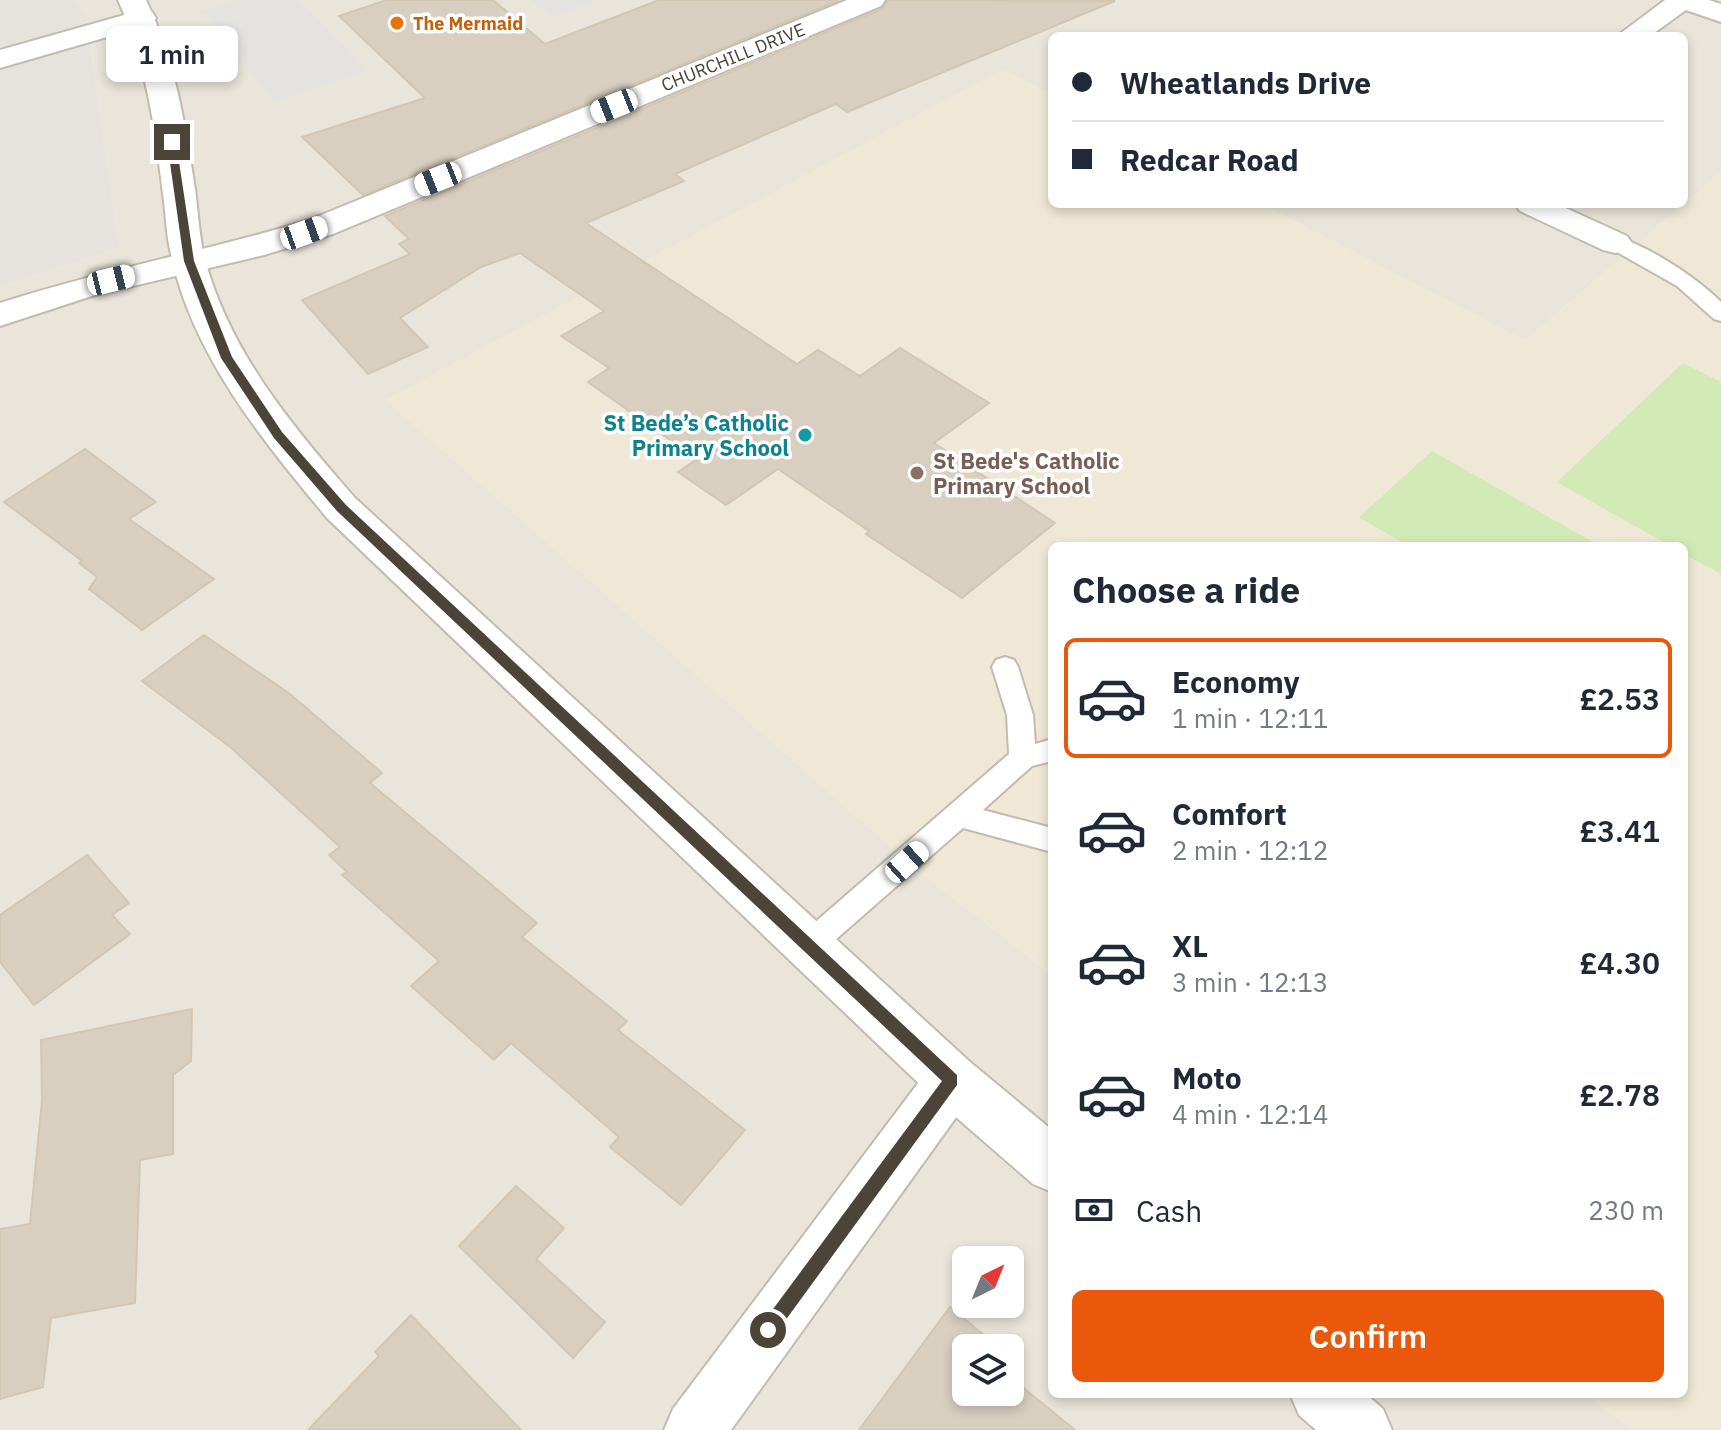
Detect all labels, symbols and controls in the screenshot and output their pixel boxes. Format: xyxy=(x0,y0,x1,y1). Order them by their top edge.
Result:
place label: The Mermaid xyxy=(413,12,523,35)
marker: The Mermaid xyxy=(388,14,406,32)
street label: CHURCHILL DRIVE xyxy=(658,18,808,96)
callout: 1 min xyxy=(106,26,238,82)
text: 1 min xyxy=(138,37,206,71)
text: Wheatlands Drive xyxy=(1120,63,1371,102)
car xyxy=(587,86,641,126)
route end xyxy=(154,124,190,160)
text: Redcar Road xyxy=(1120,140,1299,179)
car xyxy=(411,159,465,199)
car xyxy=(277,214,331,252)
car xyxy=(85,263,137,297)
place label: St Bede’s Catholic Primary School xyxy=(603,408,789,462)
marker: St Bede’s Catholic Primary School xyxy=(796,426,814,444)
place label: St Bede's Catholic Primary School xyxy=(933,446,1120,500)
marker: St Bede's Catholic Primary School xyxy=(908,464,926,482)
text: Choose a ride xyxy=(1072,566,1300,613)
icon: car xyxy=(1076,662,1148,734)
text: Economy xyxy=(1172,662,1300,701)
text: £2.53 xyxy=(1579,679,1660,718)
text: 1 min · 12:11 xyxy=(1172,701,1328,735)
icon: car xyxy=(1076,794,1148,866)
text: Comfort xyxy=(1172,794,1287,833)
text: £3.41 xyxy=(1579,811,1660,850)
text: 2 min · 12:12 xyxy=(1172,833,1328,867)
car xyxy=(881,837,933,887)
icon: car xyxy=(1076,926,1148,998)
text: XL xyxy=(1172,926,1208,965)
text: £4.30 xyxy=(1579,943,1660,982)
text: 3 min · 12:13 xyxy=(1172,965,1328,999)
icon: car xyxy=(1076,1058,1148,1130)
text: Moto xyxy=(1172,1058,1242,1097)
text: £2.78 xyxy=(1579,1075,1660,1114)
text: 4 min · 12:14 xyxy=(1172,1097,1328,1131)
icon: cash xyxy=(1072,1188,1116,1232)
text: Cash xyxy=(1136,1191,1202,1230)
text: 230 m xyxy=(1588,1193,1664,1227)
north arrow xyxy=(952,1246,1024,1318)
map controls xyxy=(952,1246,1024,1406)
button: Confirm xyxy=(1072,1290,1664,1382)
route start xyxy=(750,1312,786,1348)
button: layers xyxy=(952,1334,1024,1406)

